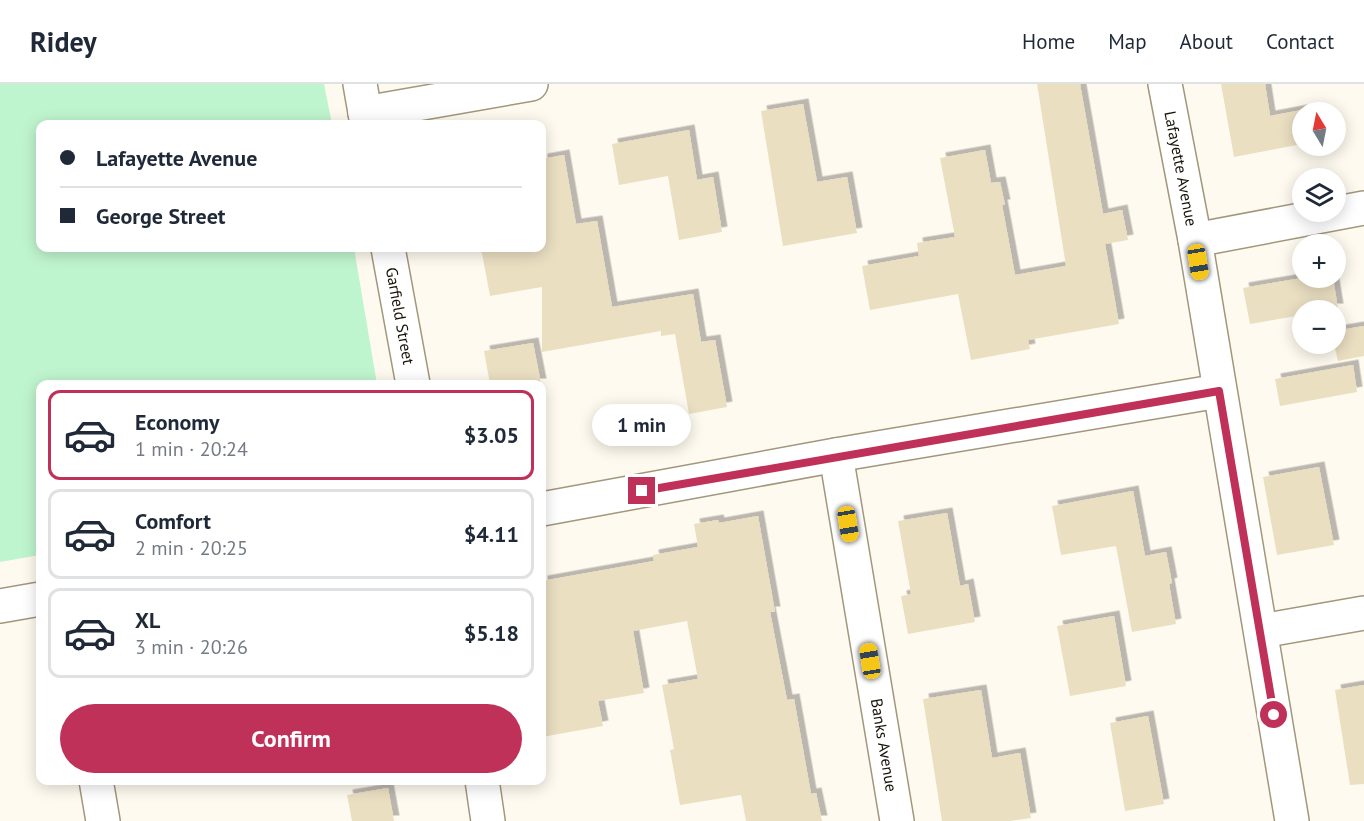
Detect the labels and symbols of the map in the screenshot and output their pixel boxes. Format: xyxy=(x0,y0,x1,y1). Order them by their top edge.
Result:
north arrow xyxy=(1292,102,1346,156)
street label: Lafayette Avenue xyxy=(1160,109,1202,228)
car xyxy=(1186,243,1210,281)
street label: Garfield Street xyxy=(382,266,419,367)
callout: 1 min xyxy=(592,404,692,446)
route end xyxy=(628,477,655,504)
car xyxy=(836,505,860,543)
car xyxy=(858,642,882,680)
street label: Banks Avenue xyxy=(867,697,902,793)
route start xyxy=(1260,701,1287,728)

